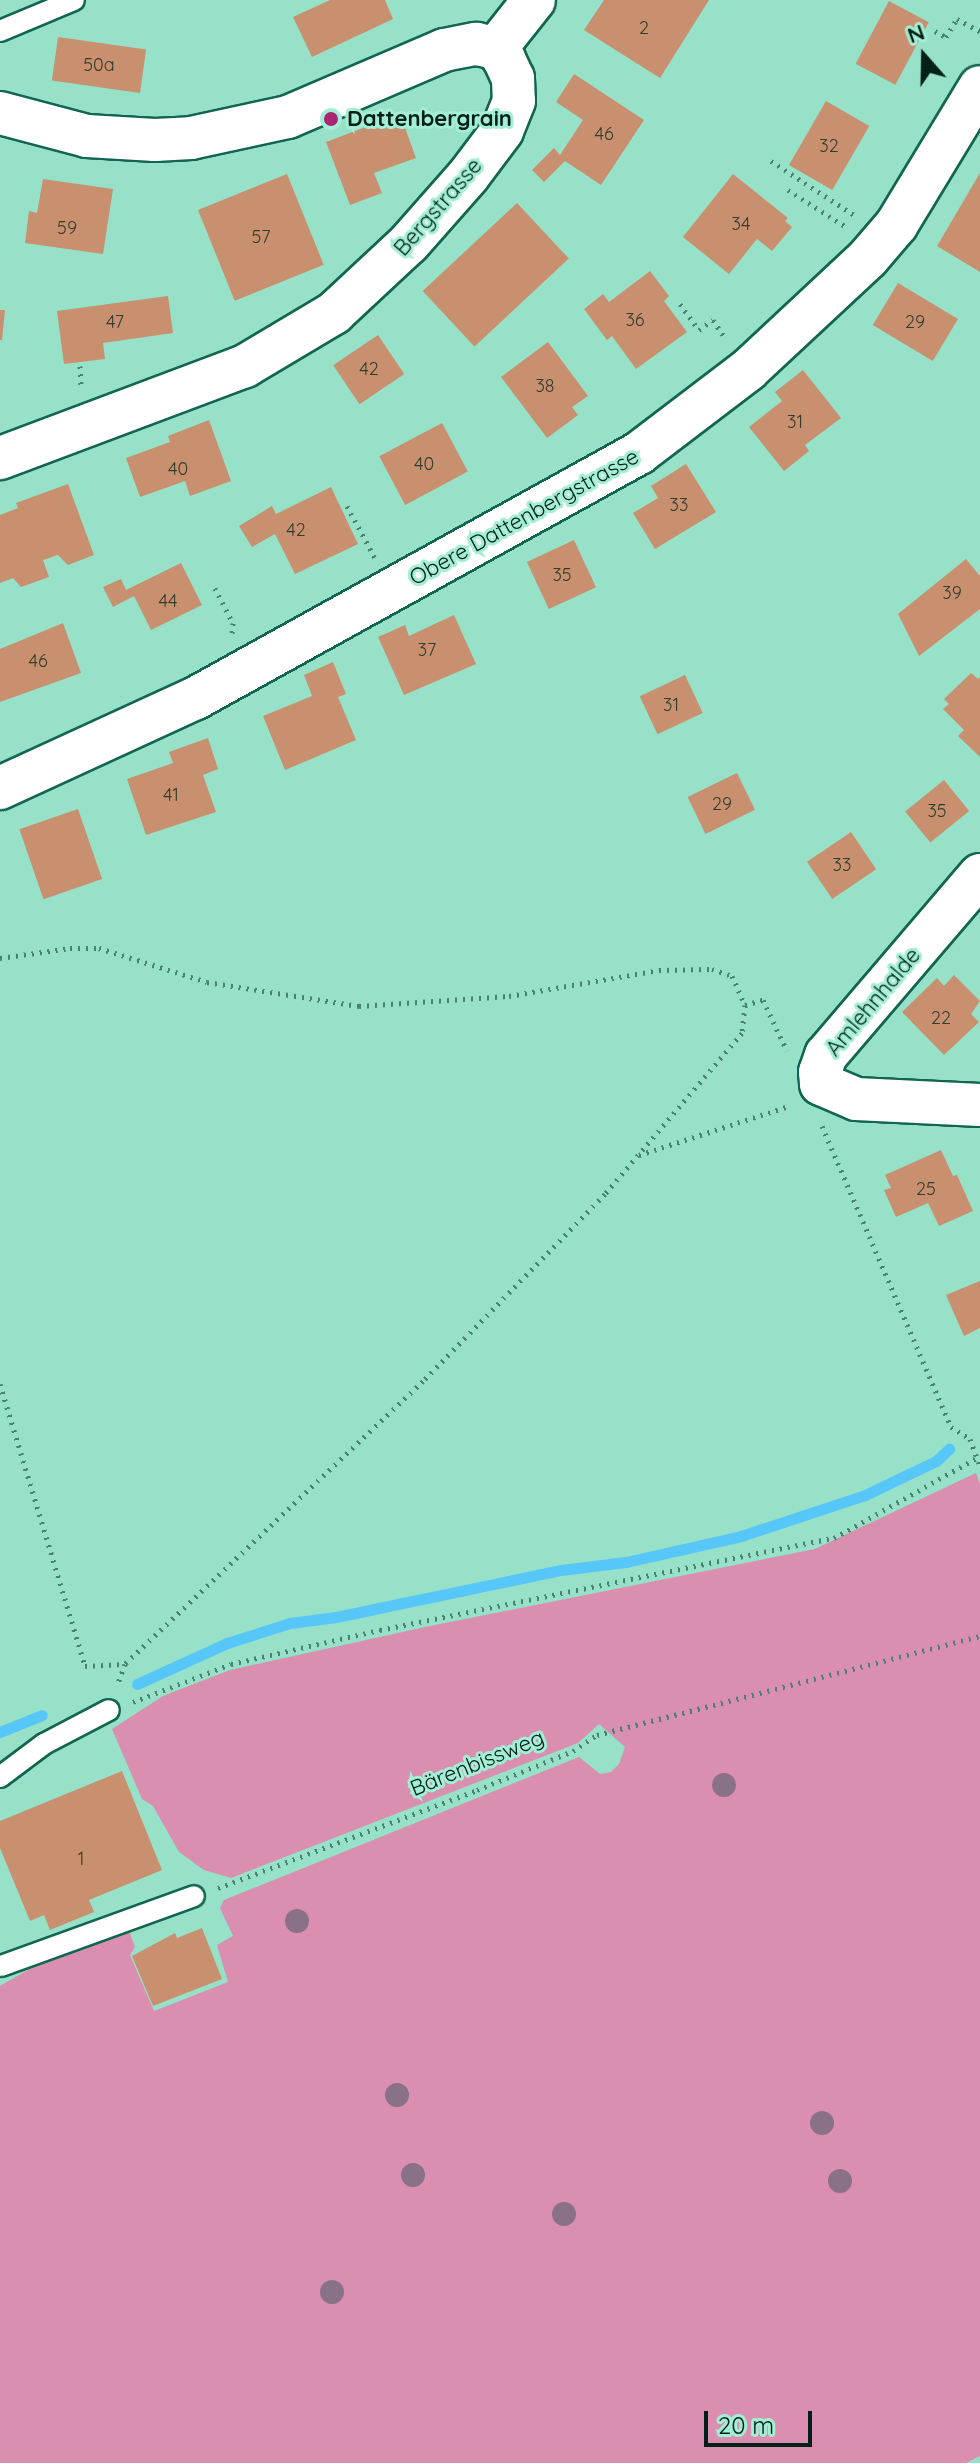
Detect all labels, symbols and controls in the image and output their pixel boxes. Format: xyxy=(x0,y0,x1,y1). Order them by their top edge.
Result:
north arrow xyxy=(884,16,964,96)
house number: 2 xyxy=(639,17,649,39)
text: N xyxy=(903,18,928,49)
house number: 50a xyxy=(83,54,115,76)
place label: Dattenbergrain xyxy=(347,106,512,132)
marker: Dattenbergrain xyxy=(322,110,340,128)
house number: 46 xyxy=(594,123,614,145)
house number: 32 xyxy=(819,135,839,157)
street label: Bergstrasse xyxy=(388,153,488,261)
house number: 34 xyxy=(732,213,750,235)
house number: 59 xyxy=(57,217,77,239)
house number: 57 xyxy=(251,226,271,248)
house number: 36 xyxy=(625,309,645,331)
house number: 47 xyxy=(106,311,124,333)
house number: 29 xyxy=(905,311,925,333)
house number: 42 xyxy=(359,358,379,380)
house number: 38 xyxy=(535,375,555,397)
house number: 31 xyxy=(787,411,803,433)
street label: Obere Dattenbergstrasse xyxy=(405,443,643,591)
house number: 40 xyxy=(414,453,434,475)
house number: 40 xyxy=(168,458,188,480)
house number: 33 xyxy=(670,494,688,516)
house number: 42 xyxy=(286,519,306,541)
house number: 35 xyxy=(552,564,572,586)
house number: 39 xyxy=(942,582,962,604)
house number: 44 xyxy=(159,590,177,612)
house number: 37 xyxy=(418,639,436,661)
house number: 46 xyxy=(28,650,48,672)
house number: 31 xyxy=(663,694,679,716)
house number: 41 xyxy=(163,784,179,806)
house number: 29 xyxy=(712,793,732,815)
house number: 35 xyxy=(927,800,947,822)
house number: 33 xyxy=(833,854,851,876)
street label: Amlehnhalde xyxy=(820,942,926,1062)
house number: 22 xyxy=(931,1007,951,1029)
house number: 25 xyxy=(916,1178,936,1200)
street label: Bärenbissweg xyxy=(406,1724,548,1802)
house number: 1 xyxy=(78,1848,84,1870)
scale bar xyxy=(708,2395,816,2445)
text: 20 m xyxy=(718,2410,774,2440)

